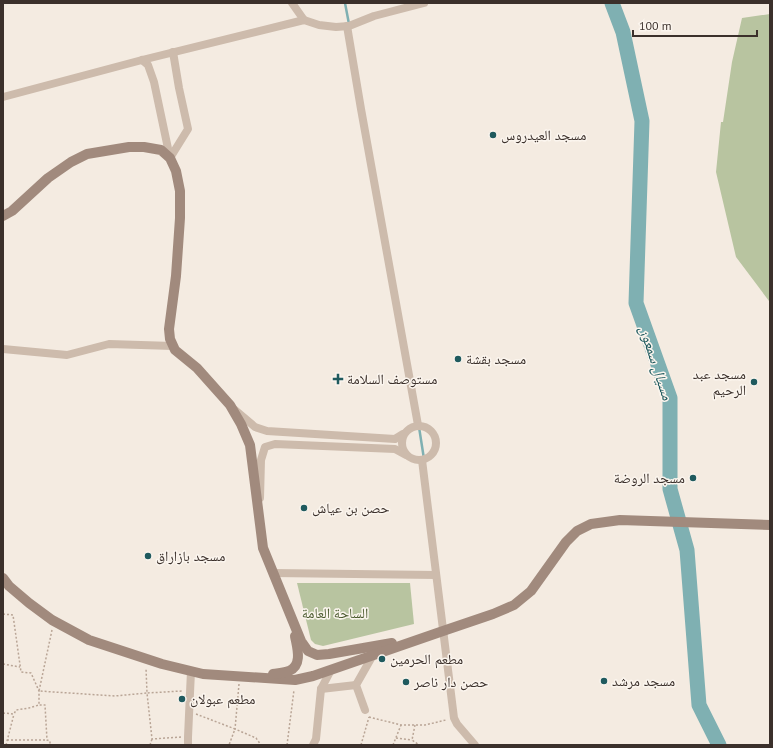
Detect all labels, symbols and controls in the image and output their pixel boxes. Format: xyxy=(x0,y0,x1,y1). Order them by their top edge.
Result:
scale bar xyxy=(633,12,757,38)
text: 100 m xyxy=(639,18,672,33)
place label: مسجد العيدروس xyxy=(501,126,586,144)
marker: مسجد العيدروس xyxy=(488,130,498,140)
water label: مسيال سمعون xyxy=(636,323,677,403)
place label: مسجد بقشة xyxy=(466,350,526,368)
marker: مسجد بقشة xyxy=(453,354,463,364)
place label: مسجد عبد الرحيم xyxy=(693,365,746,400)
place label: مستوصف السلامة xyxy=(347,370,437,388)
marker: مستوصف السلامة xyxy=(332,373,344,385)
marker: مسجد عبد الرحيم xyxy=(749,377,759,387)
place label: مسجد الروضة xyxy=(614,469,685,487)
marker: مسجد الروضة xyxy=(688,473,698,483)
place label: حصن بن عياش xyxy=(312,499,389,517)
marker: حصن بن عياش xyxy=(299,503,309,513)
place label: مسجد بازاراق xyxy=(156,547,225,565)
marker: مسجد بازاراق xyxy=(143,551,153,561)
park label: الساحة العامة xyxy=(302,604,368,622)
place label: مطعم الحرمين xyxy=(390,650,463,669)
marker: مطعم الحرمين xyxy=(377,654,387,664)
place label: مسجد مرشد xyxy=(612,672,675,690)
place label: حصن دار ناصر xyxy=(413,673,488,691)
marker: مسجد مرشد xyxy=(599,676,609,686)
marker: حصن دار ناصر xyxy=(401,677,411,687)
place label: مطعم عبولان xyxy=(190,690,255,709)
marker: مطعم عبولان xyxy=(177,694,187,704)

